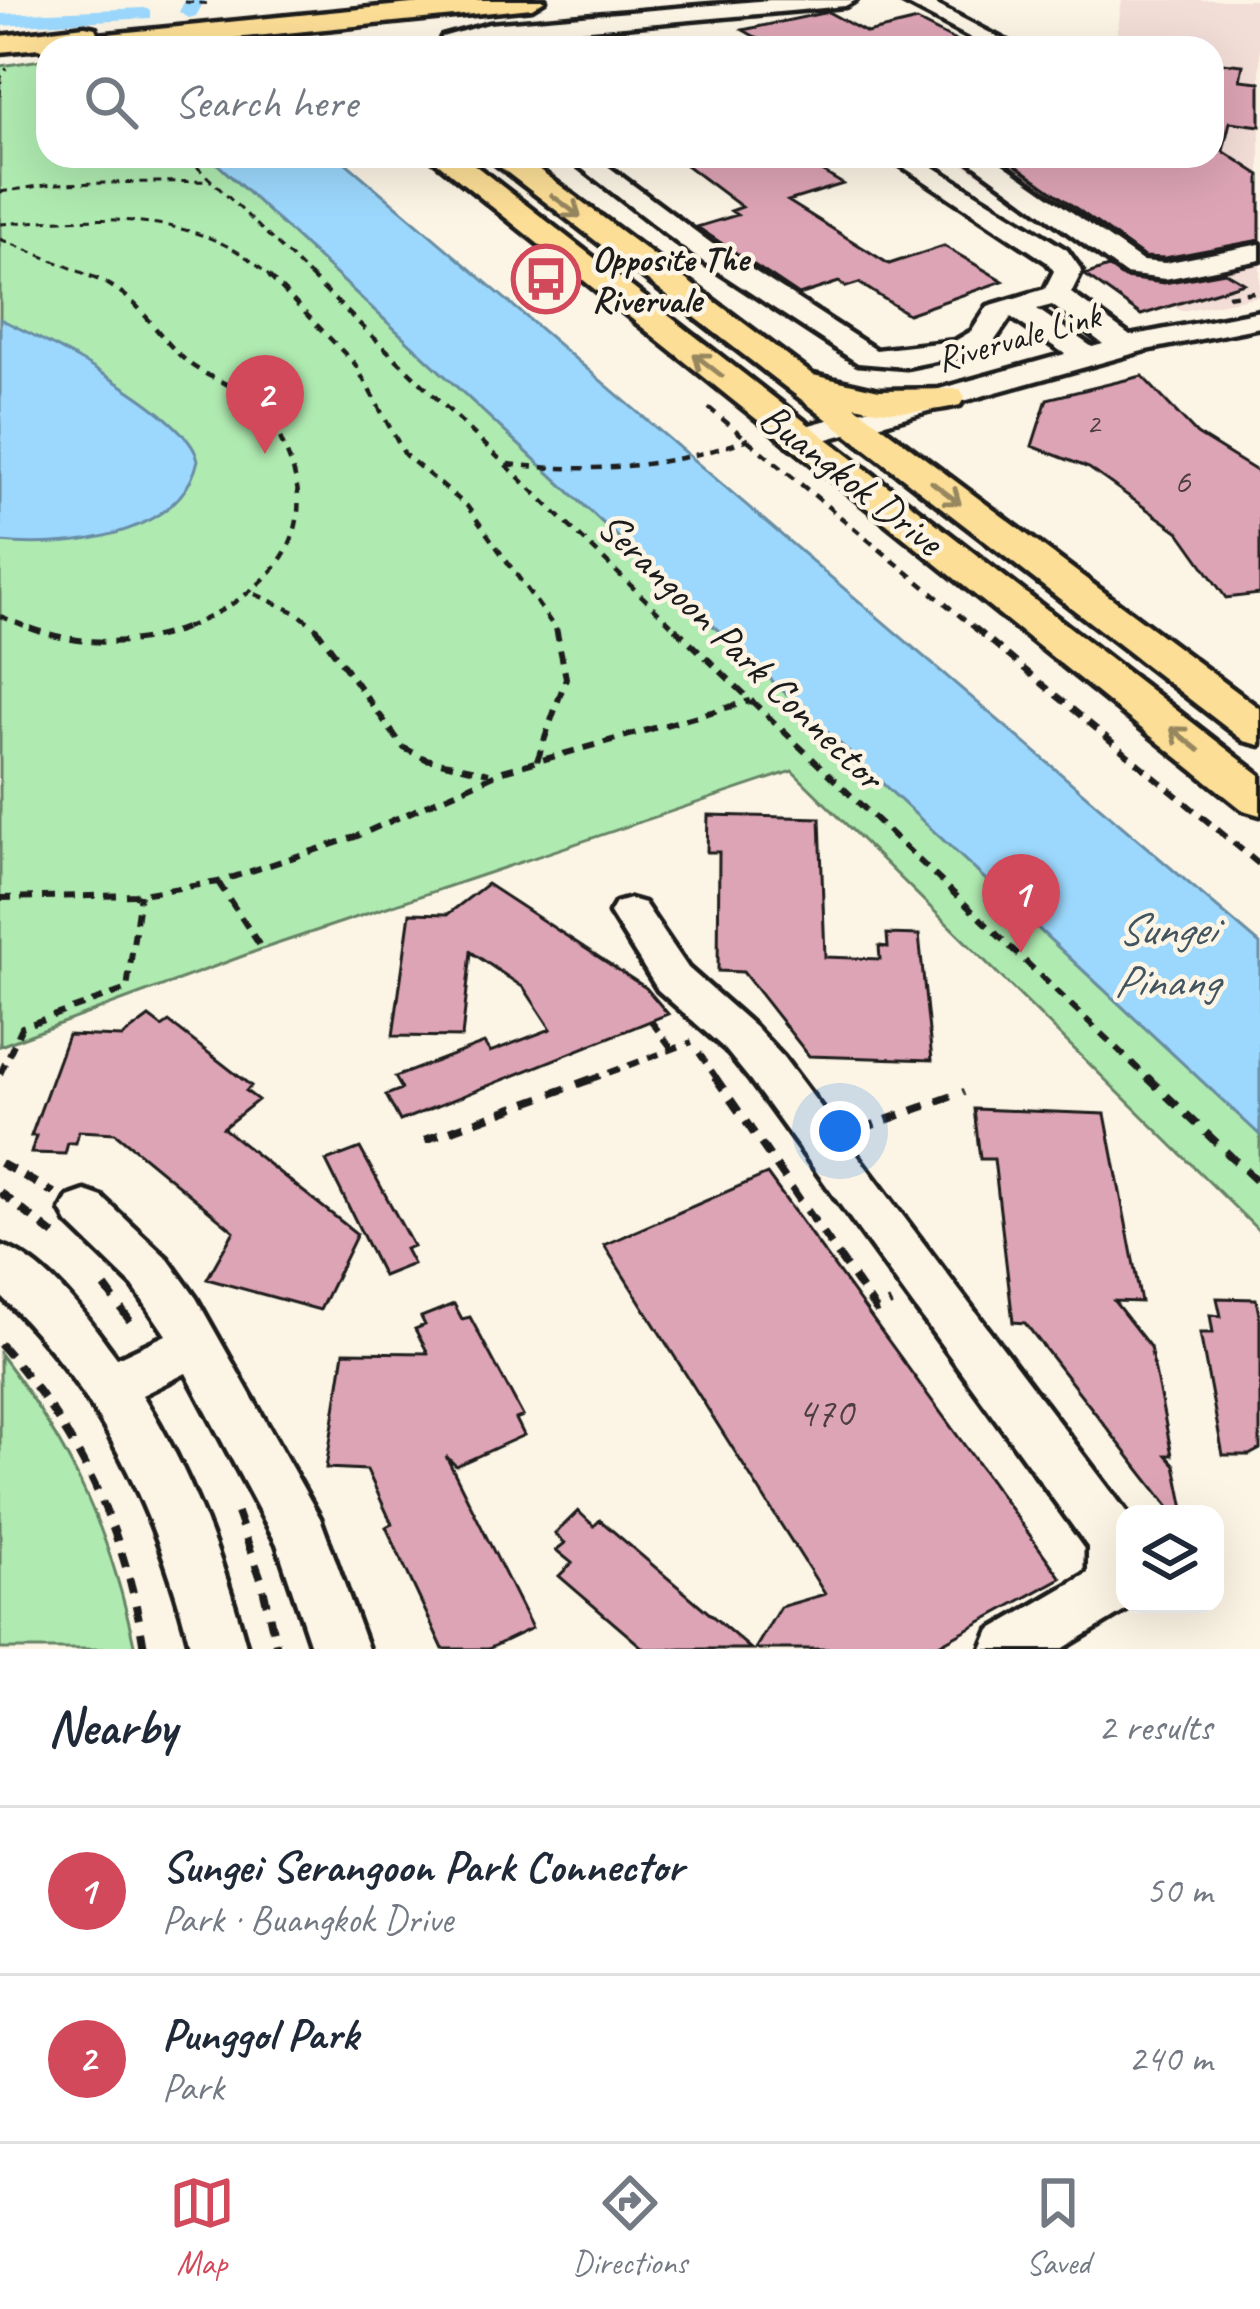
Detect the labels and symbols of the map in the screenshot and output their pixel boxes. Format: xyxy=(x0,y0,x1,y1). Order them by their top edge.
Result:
one-way arrow xyxy=(550,192,582,219)
place label: Opposite The Rivervale xyxy=(592,236,751,323)
bus stop icon: Opposite The Rivervale xyxy=(511,244,581,314)
street label: Rivervale Link xyxy=(931,291,1108,382)
one-way arrow xyxy=(692,352,724,379)
pin: 2 xyxy=(226,355,304,454)
street label: Buangkok Drive xyxy=(749,391,955,569)
house number: 2 xyxy=(1086,404,1102,442)
house number: 6 xyxy=(1174,458,1192,504)
one-way arrow xyxy=(929,480,961,506)
street label: Serangoon Park Connector xyxy=(586,501,898,804)
one-way arrow xyxy=(1169,726,1201,753)
pin: 1 xyxy=(982,854,1060,953)
water label: Sungei Pinang xyxy=(1114,901,1225,1010)
your location xyxy=(810,1101,870,1161)
house number: 470 xyxy=(797,1386,856,1439)

